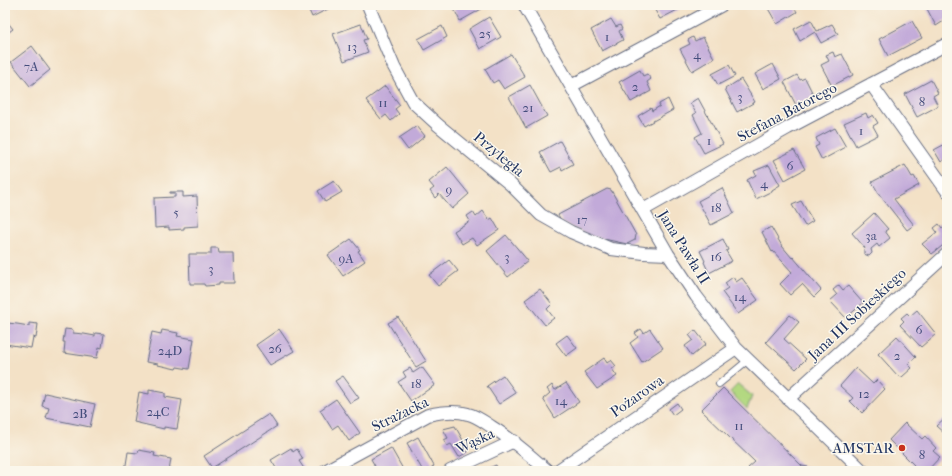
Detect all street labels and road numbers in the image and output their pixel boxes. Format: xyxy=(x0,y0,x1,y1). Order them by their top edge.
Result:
street label: Stefana Batorego xyxy=(734,78,840,146)
street label: Przyległa xyxy=(470,128,529,181)
street label: Jana Pawła II xyxy=(654,206,714,287)
street label: Jana III Sobieskiego xyxy=(804,264,910,365)
street label: Pożarowa xyxy=(607,370,668,421)
street label: Strażacka xyxy=(369,392,432,436)
street label: Wąska xyxy=(452,424,498,458)

